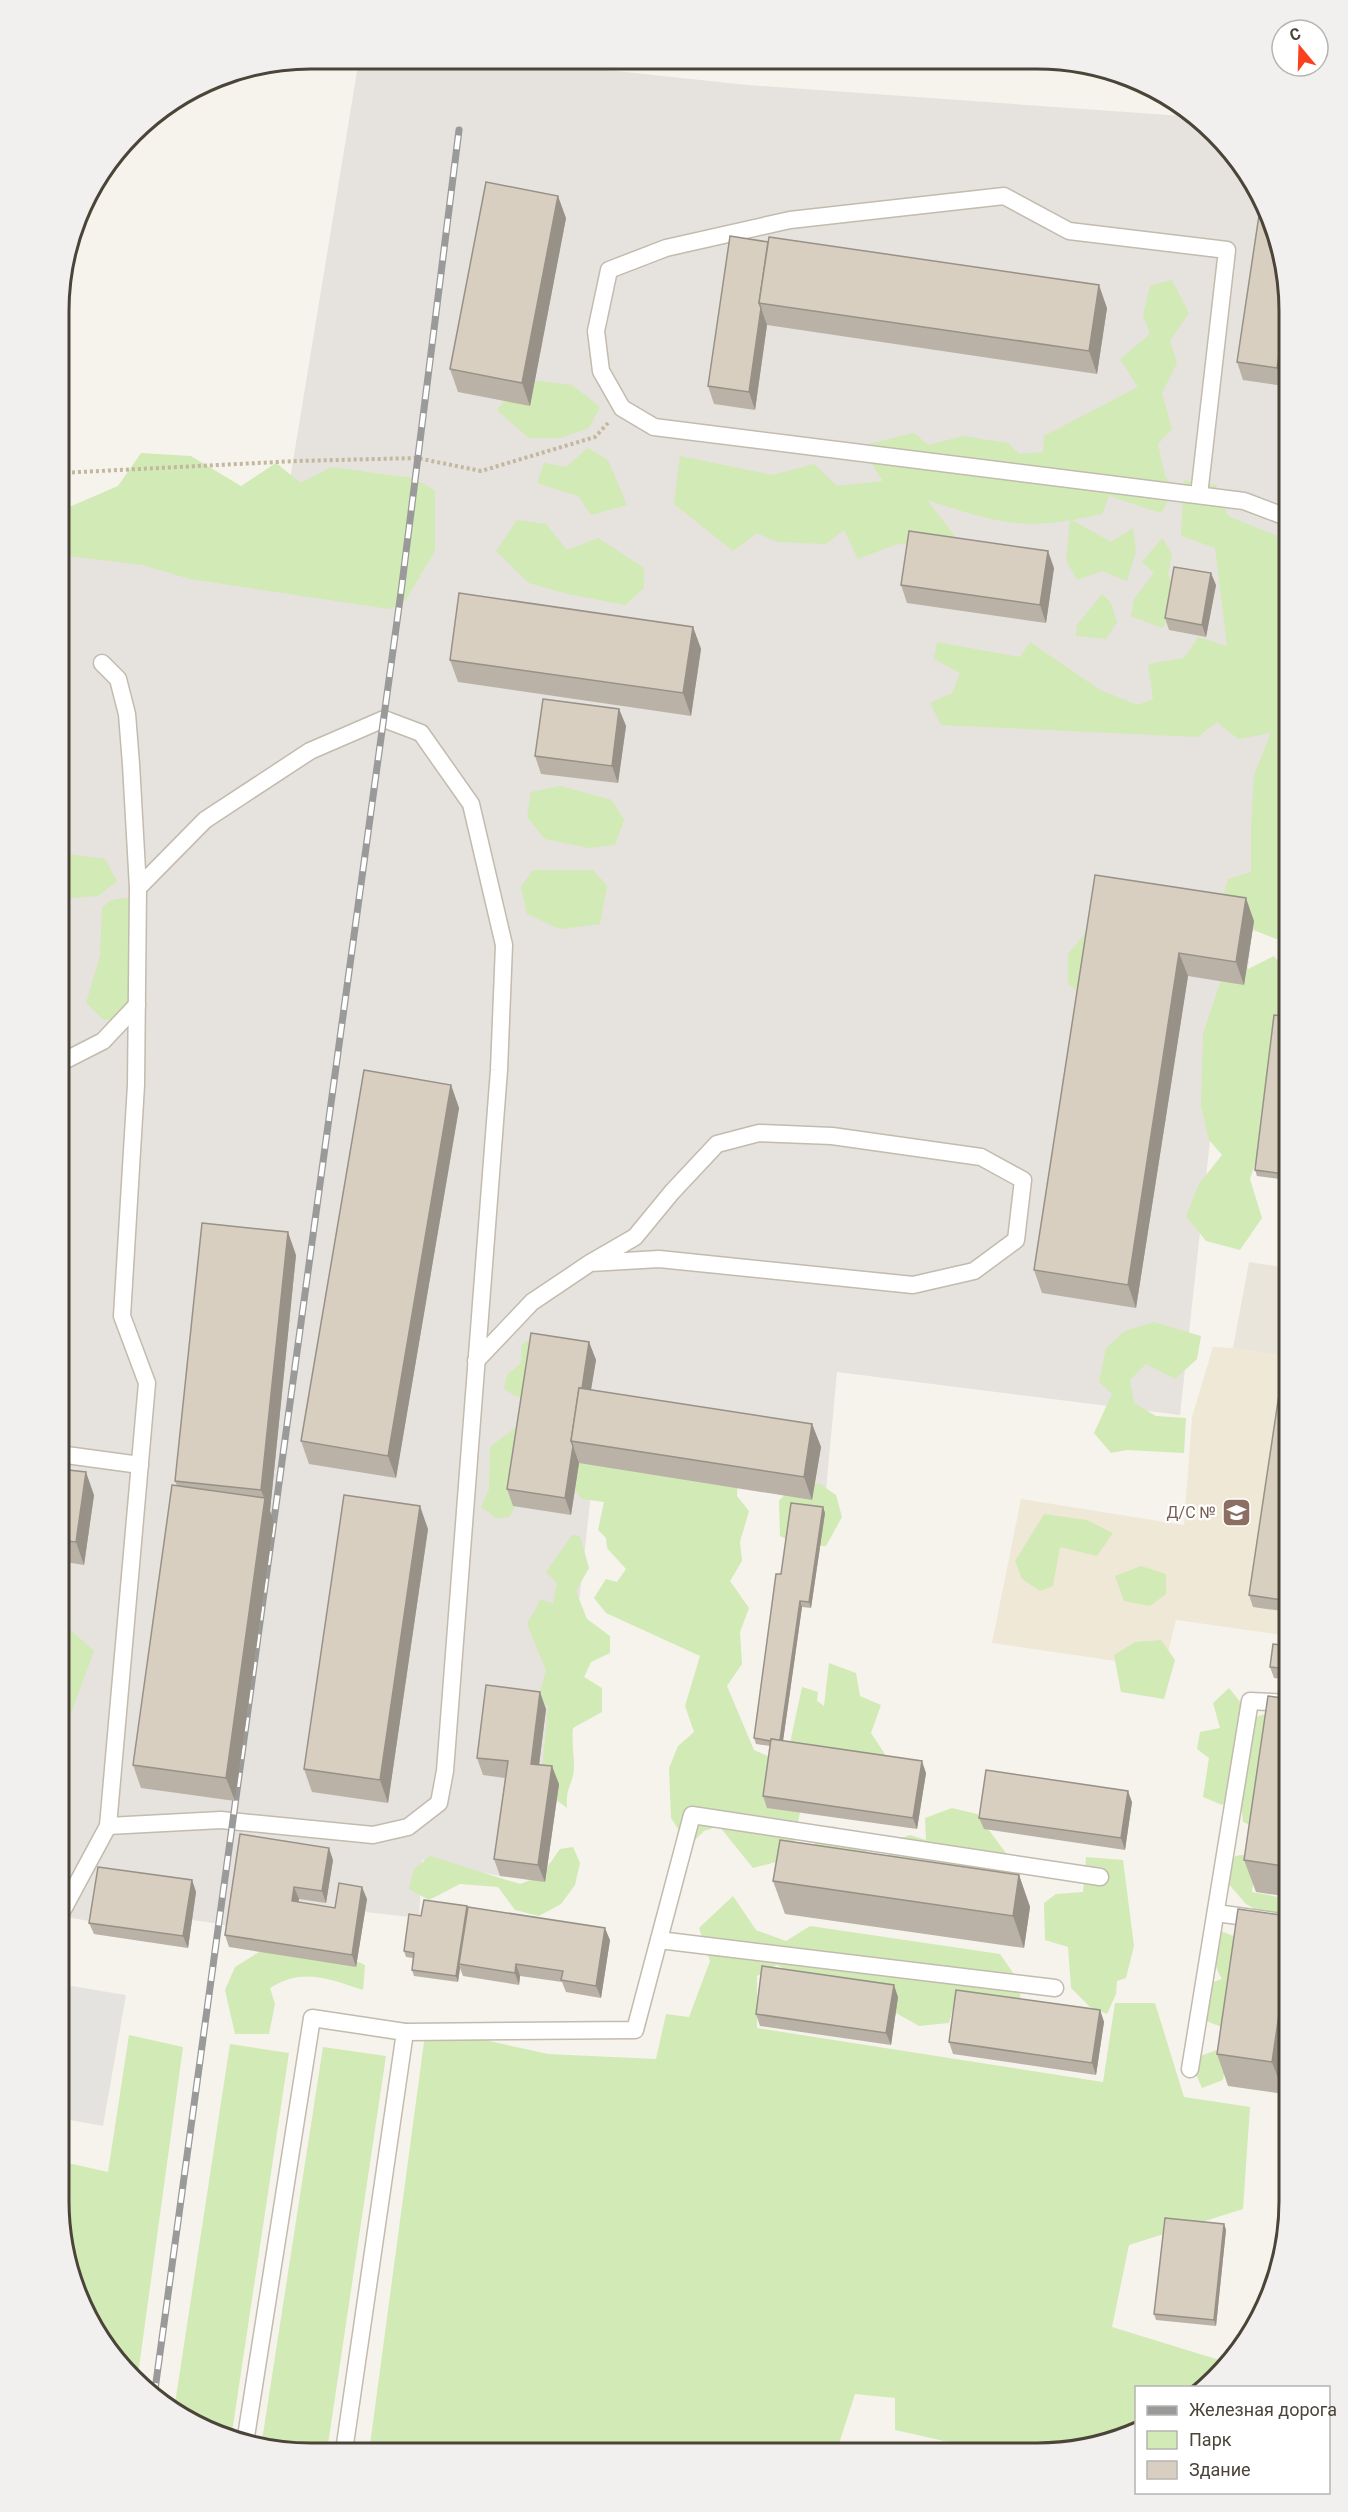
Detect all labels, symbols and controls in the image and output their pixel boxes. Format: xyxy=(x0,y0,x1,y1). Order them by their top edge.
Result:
north arrow xyxy=(1270,18,1330,78)
text: С xyxy=(1287,24,1303,45)
school or university icon: Д/С № xyxy=(1221,1496,1253,1528)
place label: Д/С № xyxy=(1167,1503,1216,1522)
legend xyxy=(1135,2386,1330,2494)
text: Железная дорога xyxy=(1189,2399,1337,2420)
text: Парк xyxy=(1189,2429,1232,2450)
text: Здание xyxy=(1189,2459,1251,2480)

